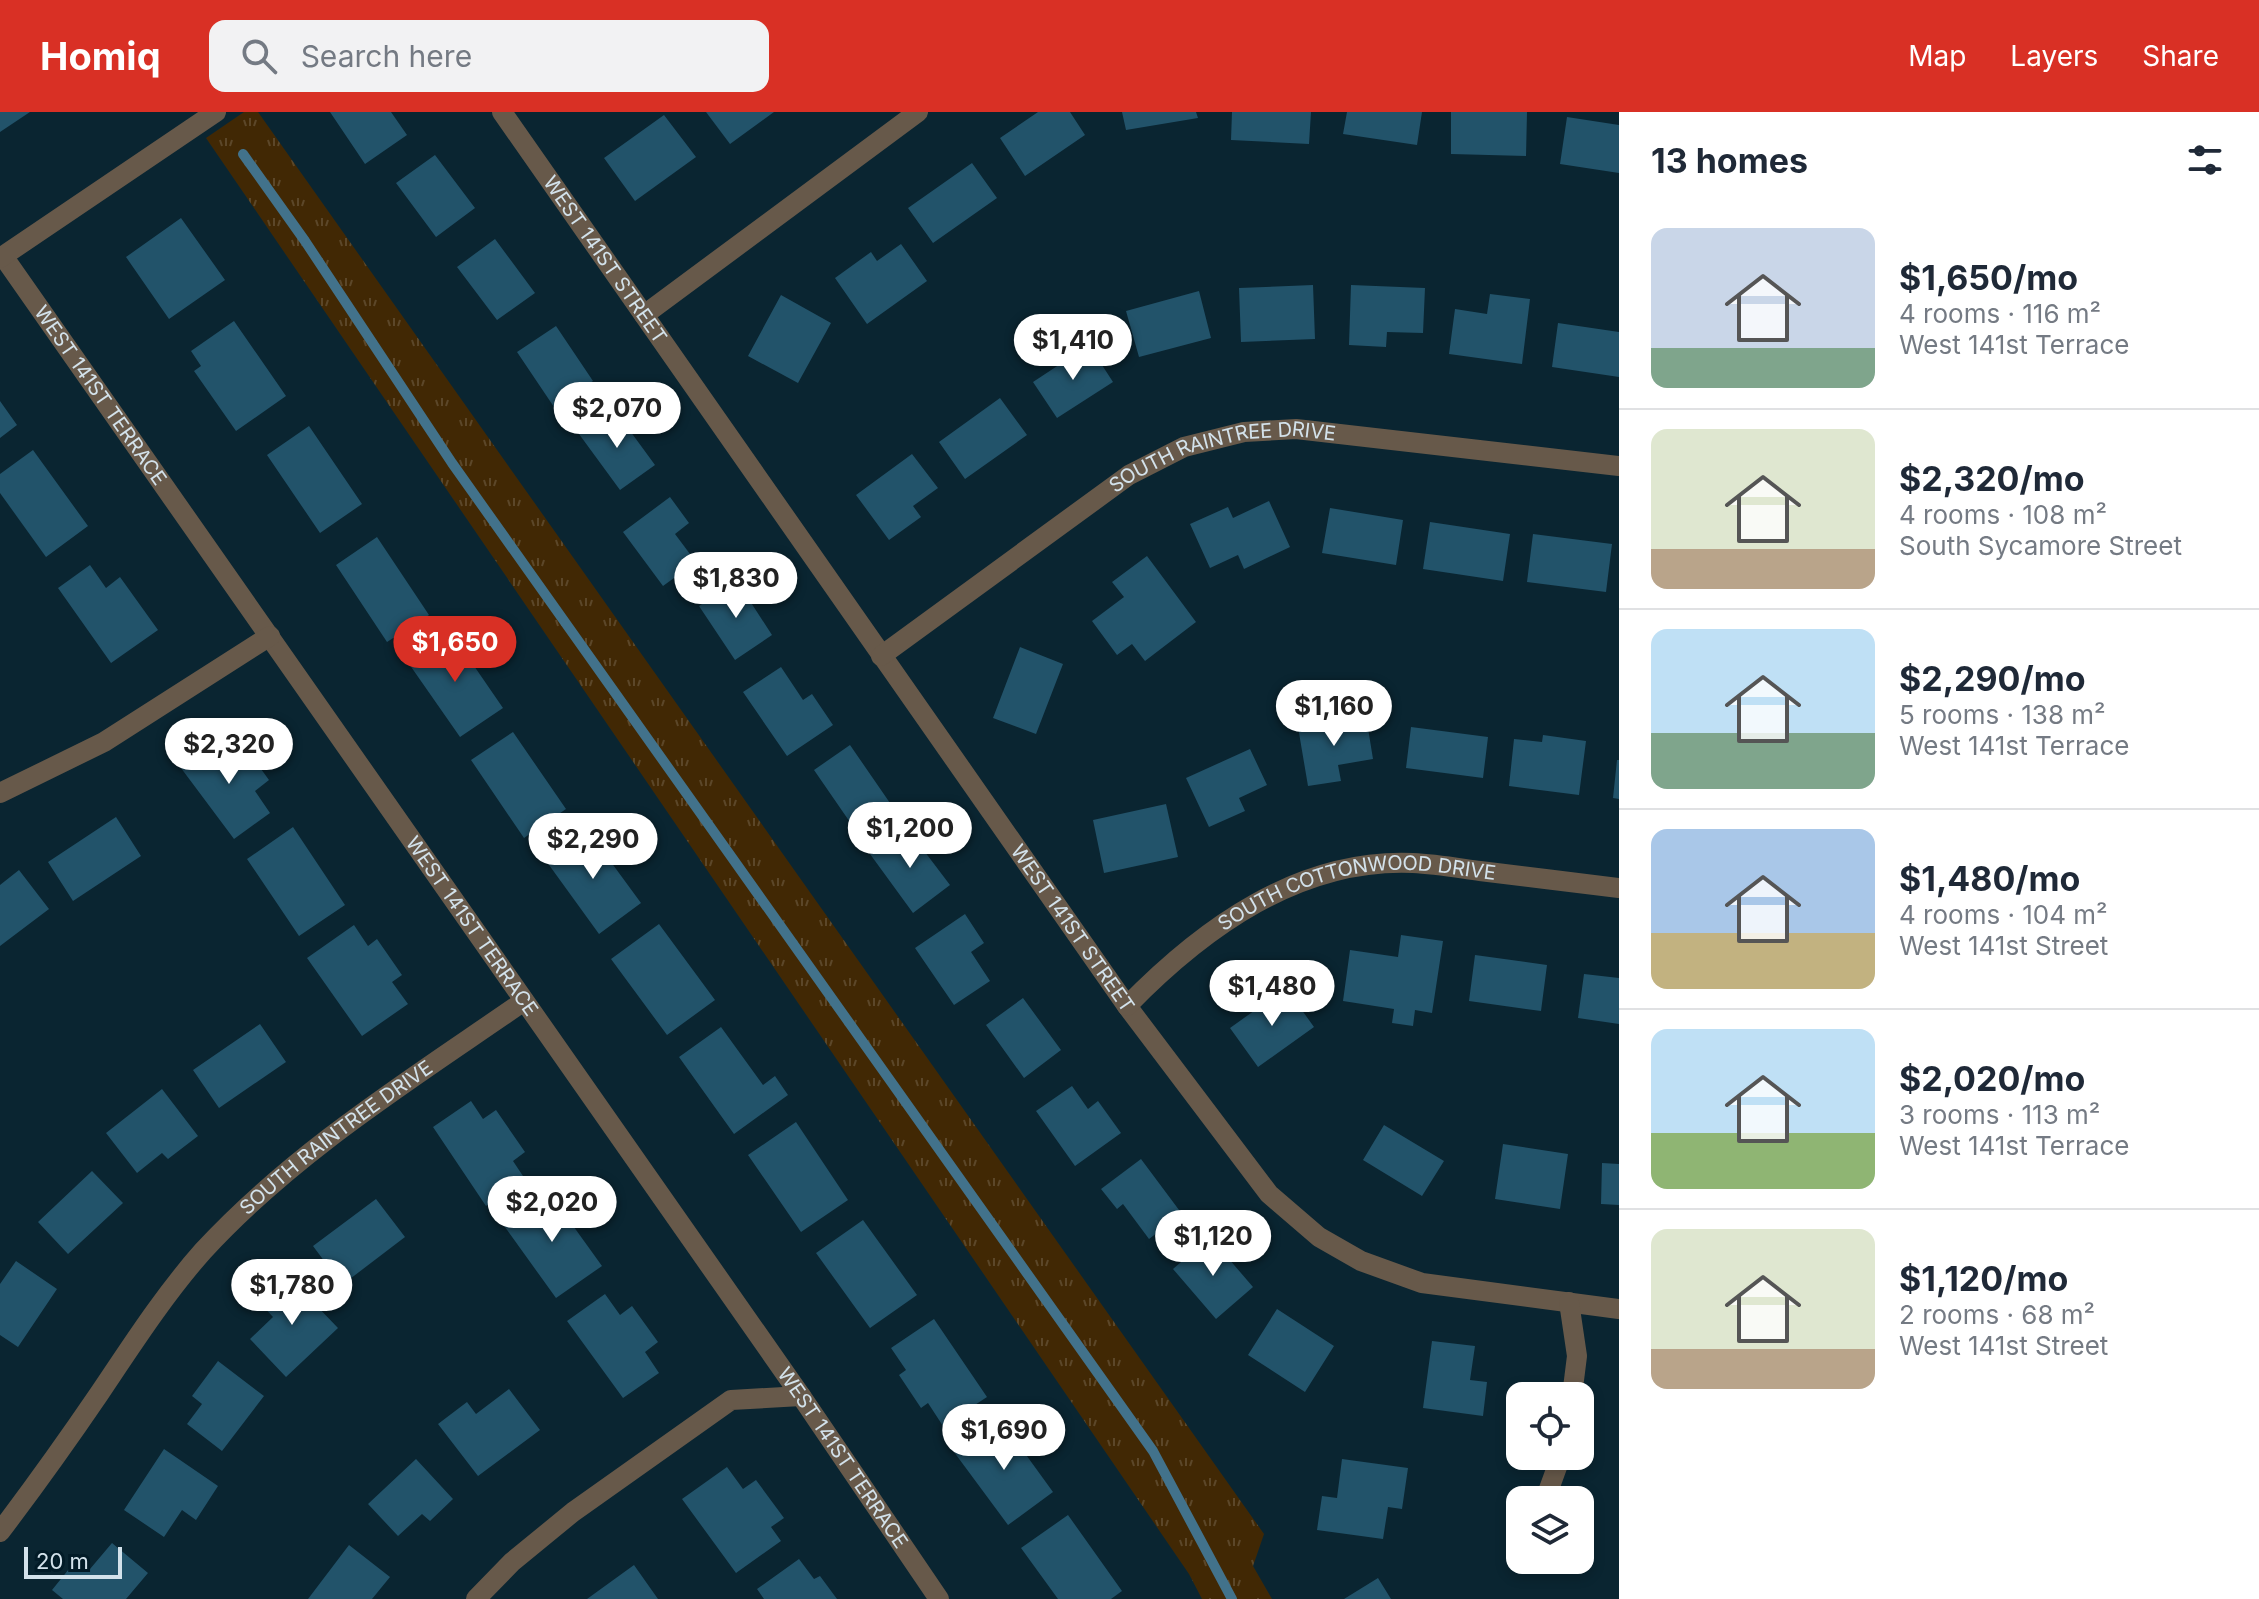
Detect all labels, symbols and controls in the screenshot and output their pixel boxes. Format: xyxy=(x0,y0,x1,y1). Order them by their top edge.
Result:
search box xyxy=(209,20,769,92)
text: Homiq xyxy=(40,33,161,79)
icon: search xyxy=(237,34,281,78)
text: Search here xyxy=(301,38,472,74)
text: Map xyxy=(1908,39,1966,73)
text: Layers xyxy=(2010,39,2098,73)
text: Share xyxy=(2142,39,2219,73)
icon: filters xyxy=(2183,138,2227,182)
text: 13 homes xyxy=(1651,140,1808,181)
street label: WEST 141ST STREET xyxy=(538,171,672,348)
text: $1,650/mo xyxy=(1899,257,2078,298)
icon: home xyxy=(1715,260,1811,356)
text: 4 rooms · 116 m² xyxy=(1899,298,2101,329)
street label: WEST 141ST TERRACE xyxy=(29,301,172,490)
pin: $1,410 xyxy=(1008,314,1138,382)
text: $1,410 xyxy=(1032,324,1114,355)
text: West 141st Terrace xyxy=(1899,329,2129,360)
pin: $2,070 xyxy=(552,382,682,450)
text: $2,070 xyxy=(572,392,662,423)
street label: SOUTH RAINTREE DRIVE xyxy=(1104,417,1337,498)
text: $2,320/mo xyxy=(1899,458,2085,499)
icon: home xyxy=(1715,461,1811,557)
text: 4 rooms · 108 m² xyxy=(1899,499,2107,530)
text: South Sycamore Street xyxy=(1899,530,2182,561)
pin: $1,830 xyxy=(671,552,801,620)
text: $1,830 xyxy=(692,562,780,593)
pin: $1,650 xyxy=(390,616,520,684)
text: $1,650 xyxy=(411,626,499,657)
text: $2,290/mo xyxy=(1899,658,2086,699)
icon: home xyxy=(1715,661,1811,757)
pin: $1,160 xyxy=(1269,680,1399,748)
text: $1,160 xyxy=(1294,690,1374,721)
text: 5 rooms · 138 m² xyxy=(1899,699,2106,730)
pin: $2,320 xyxy=(164,718,294,786)
text: $2,320 xyxy=(183,728,275,759)
text: West 141st Terrace xyxy=(1899,730,2129,761)
pin: $1,200 xyxy=(845,802,975,870)
text: $1,200 xyxy=(866,812,954,843)
pin: $2,290 xyxy=(528,813,658,881)
text: $2,290 xyxy=(547,823,639,854)
street label: WEST 141ST TERRACE xyxy=(401,832,543,1021)
street label: WEST 141ST STREET xyxy=(1006,840,1140,1017)
street label: SOUTH COTTONWOOD DRIVE xyxy=(1213,851,1497,936)
text: $1,480/mo xyxy=(1899,858,2080,899)
icon: home xyxy=(1715,861,1811,957)
text: 4 rooms · 104 m² xyxy=(1899,899,2108,930)
text: West 141st Street xyxy=(1899,930,2108,961)
pin: $1,480 xyxy=(1207,960,1337,1028)
text: $1,480 xyxy=(1228,970,1316,1001)
street label: SOUTH RAINTREE DRIVE xyxy=(234,1055,437,1220)
text: $2,020/mo xyxy=(1899,1058,2085,1099)
icon: home xyxy=(1715,1061,1811,1157)
text: 3 rooms · 113 m² xyxy=(1899,1099,2100,1130)
text: West 141st Terrace xyxy=(1899,1130,2129,1161)
pin: $2,020 xyxy=(487,1176,617,1244)
text: $2,020 xyxy=(506,1186,598,1217)
pin: $1,120 xyxy=(1148,1210,1278,1278)
text: $1,120 xyxy=(1173,1220,1253,1251)
text: $1,120/mo xyxy=(1899,1258,2068,1299)
pin: $1,780 xyxy=(227,1259,357,1327)
icon: home xyxy=(1715,1261,1811,1357)
text: $1,780 xyxy=(249,1269,335,1300)
text: 2 rooms · 68 m² xyxy=(1899,1299,2095,1330)
text: West 141st Street xyxy=(1899,1330,2108,1361)
street label: WEST 141ST TERRACE xyxy=(773,1363,913,1553)
map controls xyxy=(1506,1382,1594,1574)
button: locate xyxy=(1506,1382,1594,1470)
pin: $1,690 xyxy=(939,1404,1069,1472)
text: $1,690 xyxy=(960,1414,1048,1445)
button: layers xyxy=(1506,1486,1594,1574)
scale bar xyxy=(24,1543,122,1579)
text: 20 m xyxy=(36,1548,89,1574)

